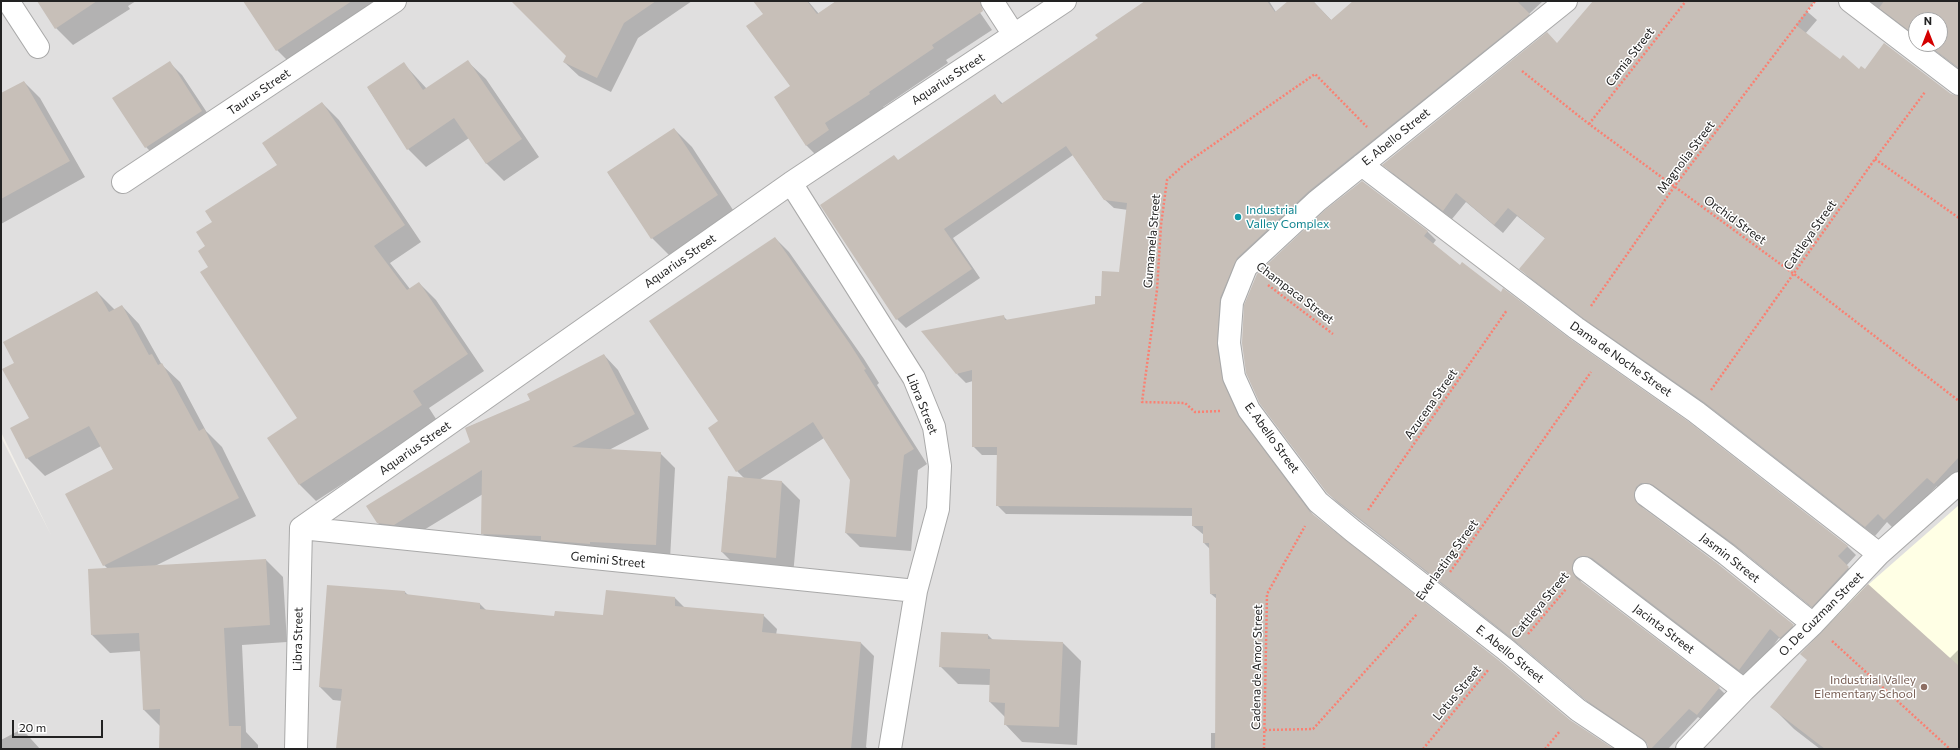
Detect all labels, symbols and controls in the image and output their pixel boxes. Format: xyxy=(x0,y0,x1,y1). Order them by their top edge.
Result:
north arrow xyxy=(1908,12,1948,52)
text: N xyxy=(1924,14,1932,27)
street label: Camia Street xyxy=(1603,25,1657,89)
street label: Aquarius Street xyxy=(909,50,987,108)
street label: Taurus Street xyxy=(225,66,293,118)
street label: E. Abello Street xyxy=(1359,105,1433,169)
street label: Magnolia Street xyxy=(1654,118,1718,196)
street label: Gumamela Street xyxy=(1141,193,1163,289)
street label: Orchid Street xyxy=(1701,193,1769,247)
street label: Cattleya Street xyxy=(1781,197,1839,273)
place label: Industrial Valley Complex xyxy=(1246,203,1329,231)
marker: Industrial Valley Complex xyxy=(1233,212,1243,222)
street label: Aquarius Street xyxy=(641,231,719,291)
street label: Champaca Street xyxy=(1253,259,1337,327)
street label: Dama de Noche Street xyxy=(1567,318,1675,400)
street label: Azucena Street xyxy=(1401,366,1461,442)
street label: Libra Street xyxy=(903,372,941,436)
street label: E. Abello Street xyxy=(1242,400,1302,476)
street label: Aquarius Street xyxy=(376,418,454,478)
street label: Everlasting Street xyxy=(1413,517,1481,603)
street label: Jasmin Street xyxy=(1697,530,1763,586)
street label: Gemini Street xyxy=(570,549,646,571)
street label: Cattleya Street xyxy=(1508,569,1572,641)
street label: O. De Guzman Street xyxy=(1776,569,1866,659)
street label: Jacinta Street xyxy=(1630,601,1698,657)
street label: Cadena de Amor Street xyxy=(1249,604,1265,730)
street label: Libra Street xyxy=(290,607,306,671)
street label: E. Abello Street xyxy=(1473,622,1547,686)
street label: Lotus Street xyxy=(1430,663,1484,723)
place label: Industrial Valley Elementary School xyxy=(1814,673,1916,701)
marker: Industrial Valley Elementary School xyxy=(1919,682,1929,692)
scale bar xyxy=(14,712,105,738)
text: 20 m xyxy=(19,720,46,734)

